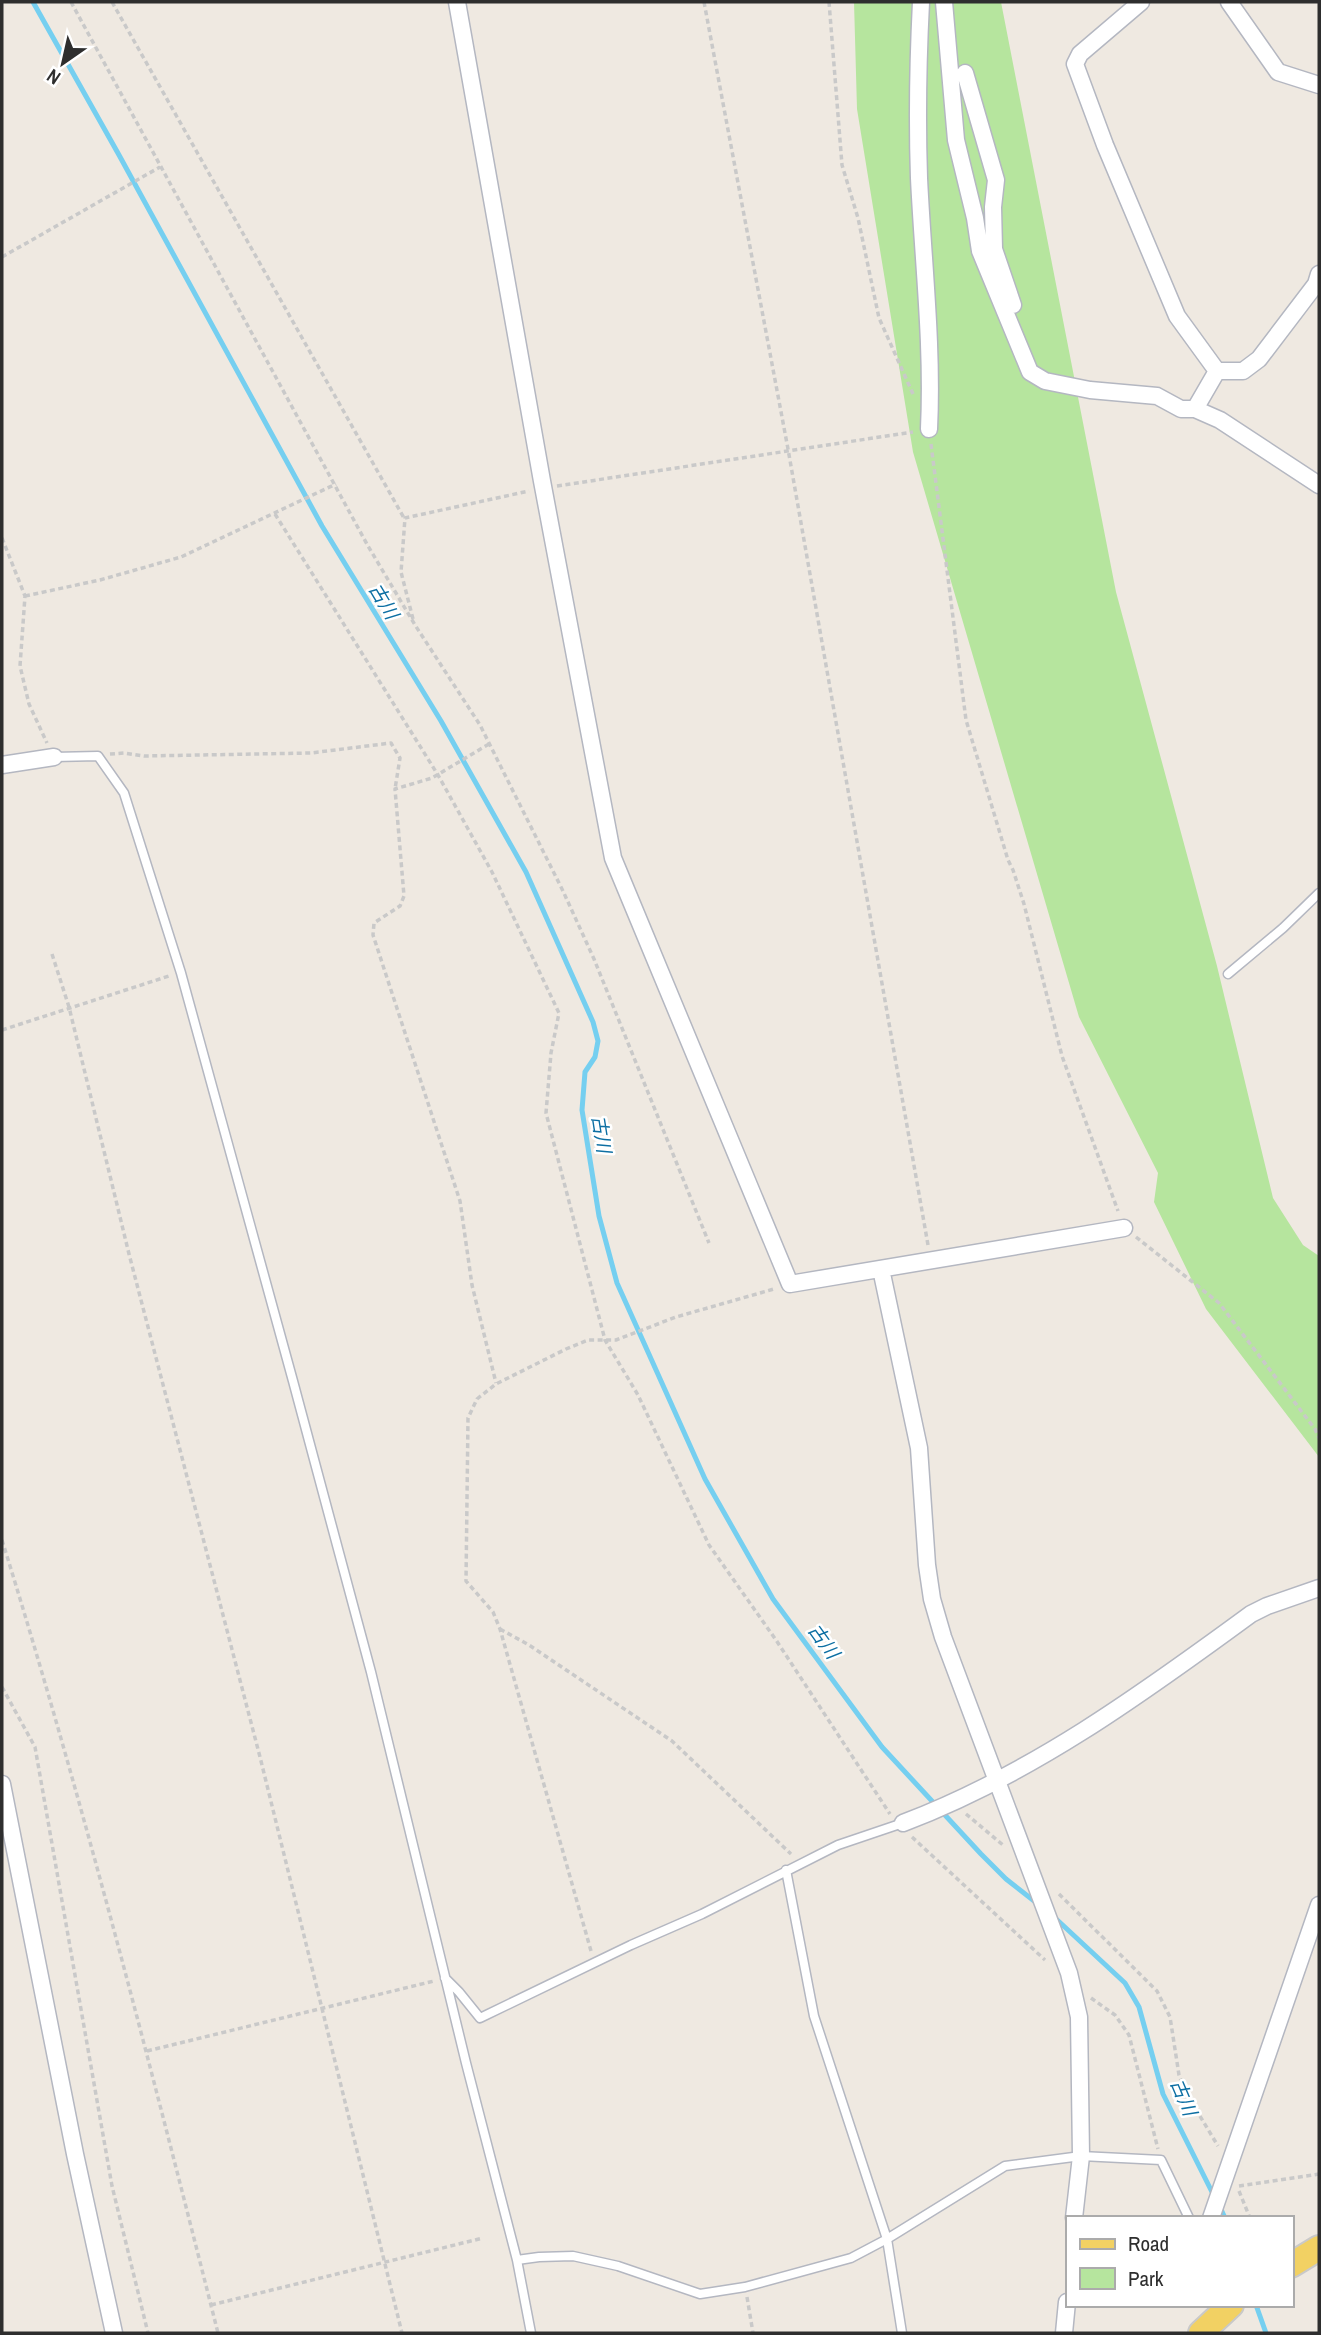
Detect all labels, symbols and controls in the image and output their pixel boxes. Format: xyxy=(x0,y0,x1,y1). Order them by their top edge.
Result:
north arrow xyxy=(28,28,98,98)
text: N xyxy=(42,63,65,91)
water label: 古川 xyxy=(363,578,406,626)
water label: 古川 xyxy=(586,1113,618,1157)
water label: 古川 xyxy=(802,1618,847,1666)
water label: 古川 xyxy=(1165,2074,1204,2121)
legend xyxy=(1066,2216,1293,2307)
text: Road xyxy=(1128,2229,1169,2258)
text: Park xyxy=(1128,2264,1164,2293)

